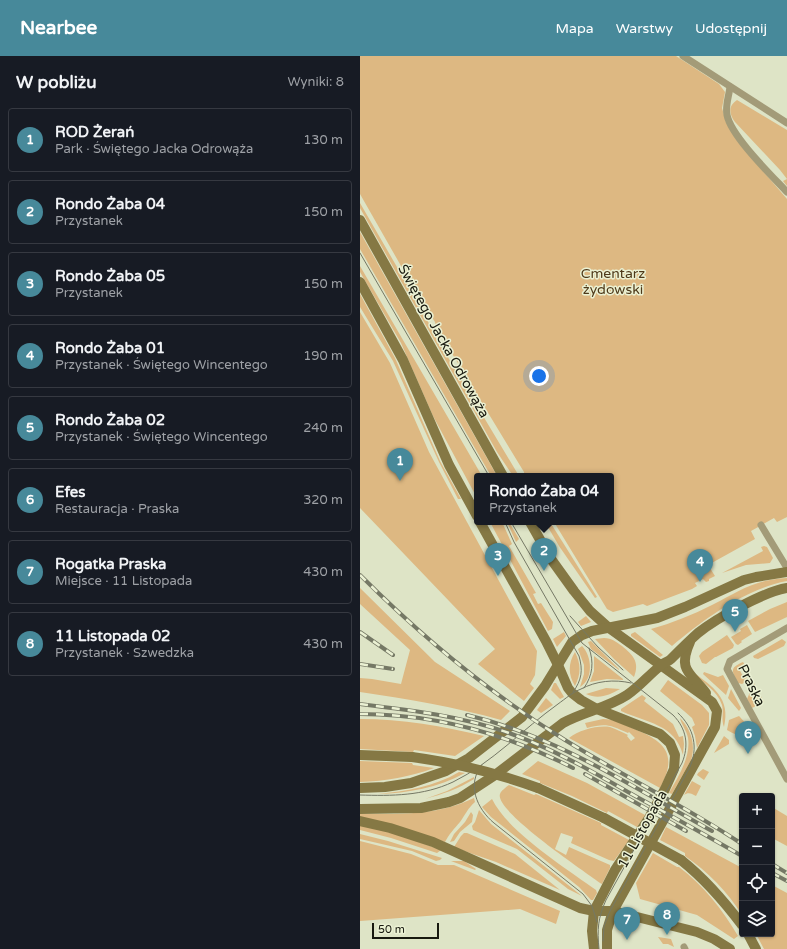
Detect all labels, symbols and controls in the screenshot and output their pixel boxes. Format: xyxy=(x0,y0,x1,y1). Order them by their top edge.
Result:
text: Nearbee xyxy=(20,17,97,39)
text: Mapa xyxy=(556,20,594,37)
text: Warstwy xyxy=(616,20,673,37)
text: Udostępnij xyxy=(695,20,767,37)
text: W pobliżu xyxy=(16,72,97,93)
text: Wyniki: 8 xyxy=(288,74,344,90)
text: ROD Żerań xyxy=(55,123,134,141)
text: 1 xyxy=(26,132,34,148)
text: 130 m xyxy=(303,132,343,148)
text: Park · Świętego Jacka Odrowąża xyxy=(55,141,253,157)
text: Rondo Żaba 04 xyxy=(55,195,165,213)
text: 2 xyxy=(26,204,34,220)
text: 150 m xyxy=(303,204,343,220)
text: Przystanek xyxy=(55,213,123,229)
street label: Świętego Jacka Odrowąża xyxy=(394,262,493,421)
park label: Cmentarz żydowski xyxy=(581,265,645,298)
text: Rondo Żaba 05 xyxy=(55,267,165,285)
text: 3 xyxy=(26,276,34,292)
text: 150 m xyxy=(303,276,343,292)
text: Przystanek xyxy=(55,285,123,301)
text: Rondo Żaba 01 xyxy=(55,339,165,357)
text: 4 xyxy=(26,348,34,364)
text: 190 m xyxy=(303,348,343,364)
text: Przystanek · Świętego Wincentego xyxy=(55,357,268,373)
your location xyxy=(529,366,549,386)
text: Rondo Żaba 02 xyxy=(55,411,165,429)
text: 5 xyxy=(26,420,34,436)
text: 240 m xyxy=(303,420,343,436)
text: Przystanek · Świętego Wincentego xyxy=(55,429,268,445)
pin: 1 xyxy=(387,448,413,481)
popup xyxy=(474,473,614,525)
text: Rondo Żaba 04 xyxy=(489,482,599,500)
text: Efes xyxy=(55,483,85,501)
text: 6 xyxy=(26,492,34,508)
text: 320 m xyxy=(303,492,343,508)
text: Przystanek xyxy=(489,500,557,516)
text: Restauracja · Praska xyxy=(55,501,179,517)
pin: 2 xyxy=(531,538,557,571)
pin: 3 xyxy=(485,543,511,576)
pin: 4 xyxy=(687,549,713,582)
text: Rogatka Praska xyxy=(55,555,166,573)
text: 7 xyxy=(26,564,34,580)
text: 430 m xyxy=(303,564,343,580)
text: Miejsce · 11 Listopada xyxy=(55,573,192,589)
pin: 5 xyxy=(722,599,748,632)
text: 11 Listopada 02 xyxy=(55,627,171,645)
text: 8 xyxy=(26,636,34,652)
text: 430 m xyxy=(303,636,343,652)
text: Przystanek · Szwedzka xyxy=(55,645,194,661)
street label: Praska xyxy=(734,661,769,709)
pin: 6 xyxy=(735,721,761,754)
street label: 11 Listopada xyxy=(614,787,671,871)
map controls xyxy=(739,793,775,937)
button: + xyxy=(739,793,775,829)
button: − xyxy=(739,829,775,865)
button: locate xyxy=(739,865,775,901)
button: layers xyxy=(739,901,775,937)
pin: 8 xyxy=(654,902,680,935)
pin: 7 xyxy=(614,907,640,940)
scale bar xyxy=(372,921,439,940)
text: 50 m xyxy=(378,923,405,936)

